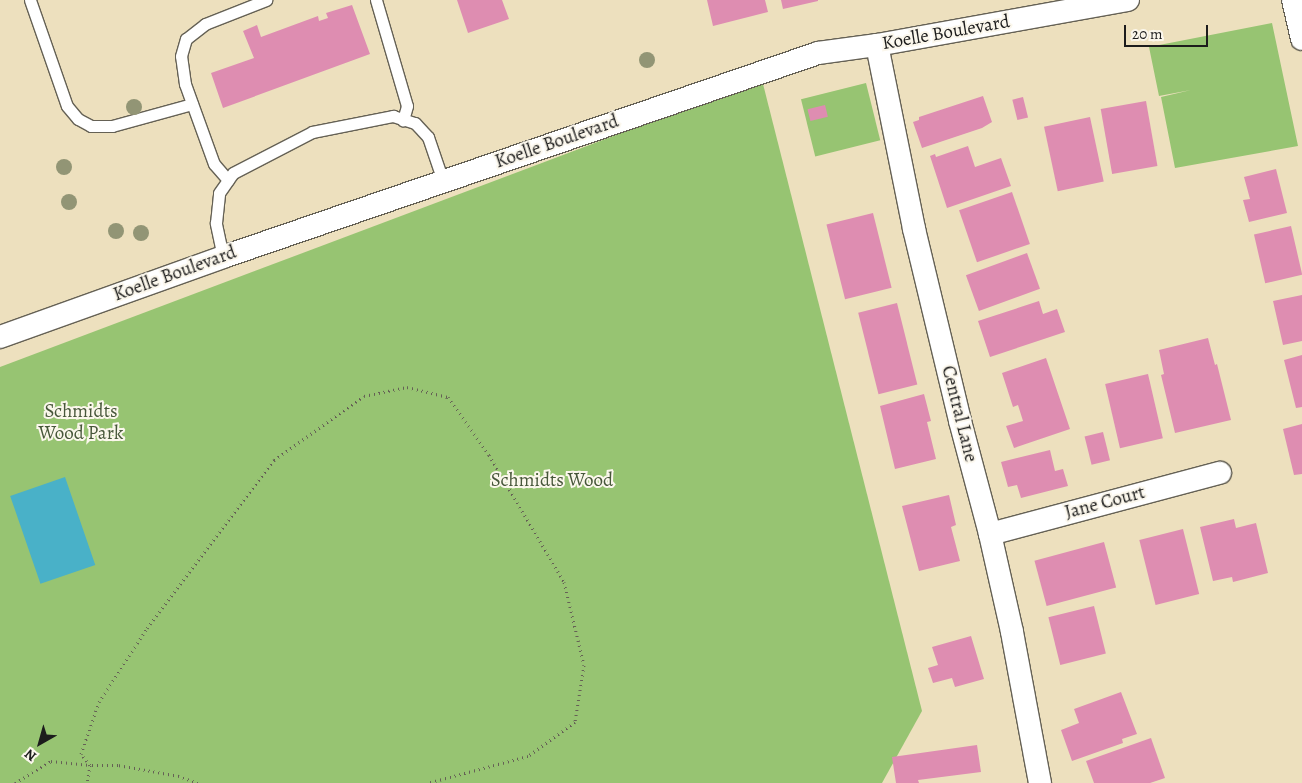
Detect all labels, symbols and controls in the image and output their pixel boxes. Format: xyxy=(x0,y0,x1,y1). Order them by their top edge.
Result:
street label: Koelle Boulevard xyxy=(880,11,1012,55)
scale bar xyxy=(1127,15,1211,47)
text: 20 m xyxy=(1132,24,1163,44)
street label: Koelle Boulevard xyxy=(492,110,622,174)
street label: Koelle Boulevard xyxy=(110,241,240,307)
street label: Central Lane xyxy=(936,363,982,465)
park label: Schmidts Wood Park xyxy=(39,401,123,445)
park label: Schmidts Wood xyxy=(491,470,613,492)
street label: Jane Court xyxy=(1062,481,1148,525)
north arrow xyxy=(15,718,65,768)
text: N xyxy=(21,745,40,766)

